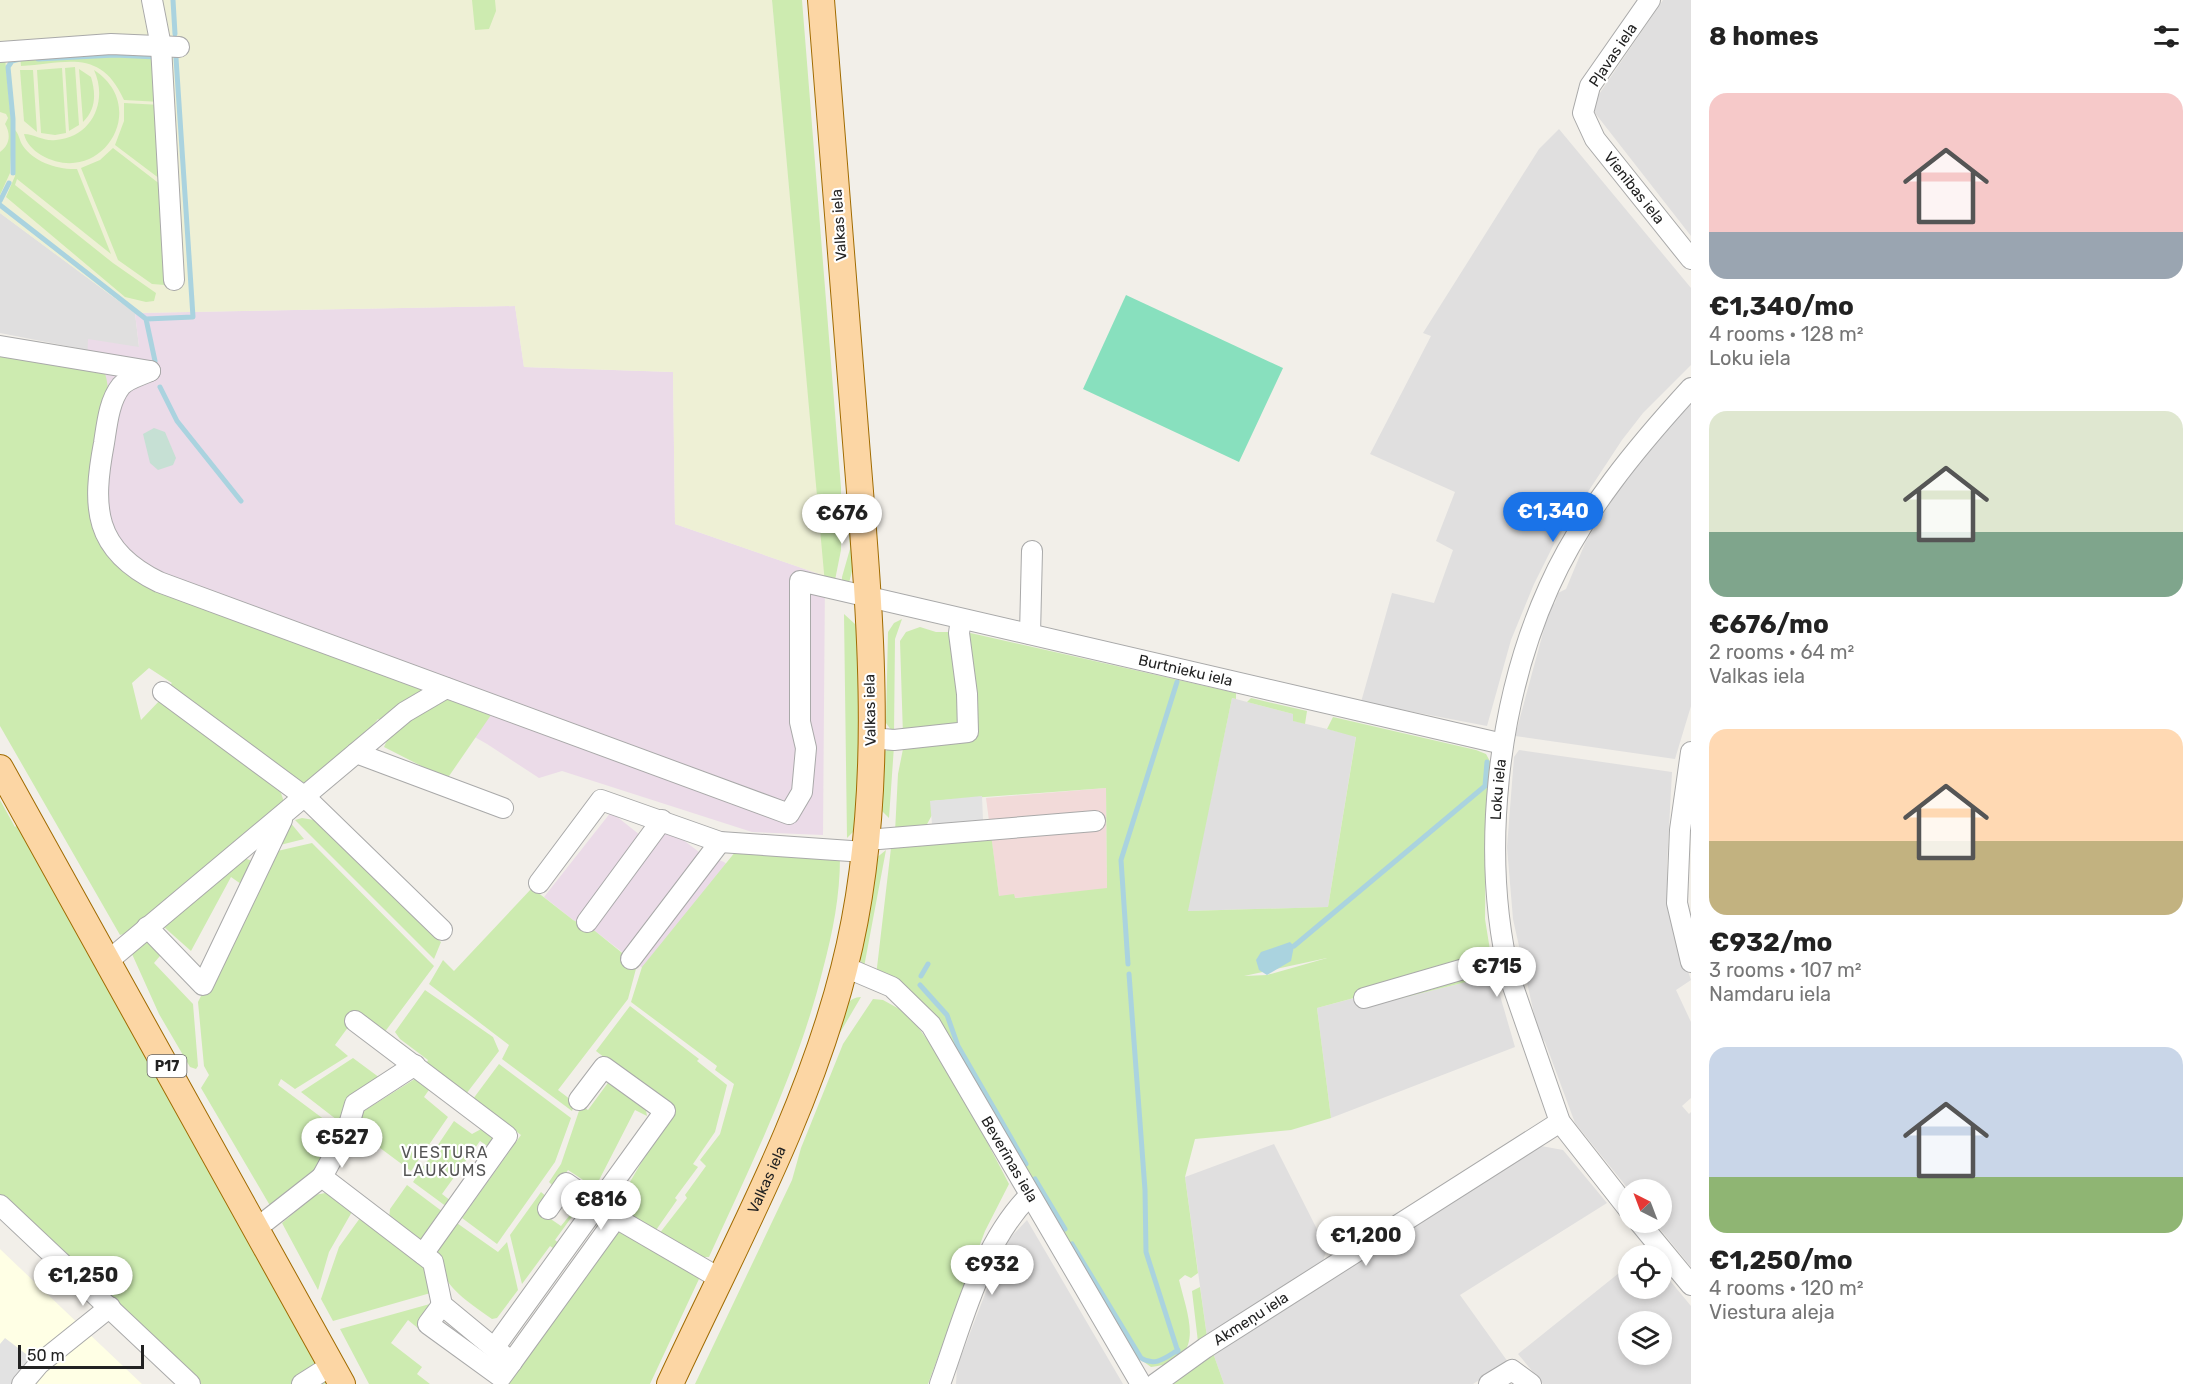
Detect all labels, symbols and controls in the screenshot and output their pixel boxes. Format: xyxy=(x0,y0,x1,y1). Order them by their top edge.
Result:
street label: Pļavas iela xyxy=(1585,20,1641,90)
icon: filters xyxy=(2150,20,2183,53)
text: 8 homes xyxy=(1709,21,1819,52)
icon: home xyxy=(1892,132,2000,240)
street label: Vienības iela xyxy=(1600,148,1668,228)
street label: Valkas iela xyxy=(828,188,850,262)
text: €1,340/mo xyxy=(1709,291,1854,322)
text: 4 rooms · 128 m² xyxy=(1709,322,1864,346)
text: Loku iela xyxy=(1709,346,1791,370)
icon: home xyxy=(1892,450,2000,558)
pin: €1,340 xyxy=(1504,492,1602,543)
pin: €676 xyxy=(806,494,878,545)
text: €1,340 xyxy=(1517,499,1589,523)
text: €676 xyxy=(816,501,868,525)
text: €676/mo xyxy=(1709,609,1829,640)
text: 2 rooms · 64 m² xyxy=(1709,640,1854,664)
street label: Burtnieku iela xyxy=(1137,651,1234,690)
text: Valkas iela xyxy=(1709,664,1805,688)
street label: Valkas iela xyxy=(860,674,880,746)
street label: Loku iela xyxy=(1487,758,1510,821)
icon: home xyxy=(1892,768,2000,876)
text: €932/mo xyxy=(1709,927,1832,958)
pin: €715 xyxy=(1461,947,1533,998)
text: €715 xyxy=(1472,954,1522,978)
text: 3 rooms · 107 m² xyxy=(1709,958,1862,982)
text: Namdaru iela xyxy=(1709,982,1831,1006)
road number: P17 xyxy=(148,1055,186,1077)
icon: home xyxy=(1892,1086,2000,1194)
street label: Beverīnas iela xyxy=(977,1113,1042,1205)
pin: €527 xyxy=(306,1118,378,1169)
text: €527 xyxy=(315,1125,369,1149)
district label: VIESTURA LAUKUMS xyxy=(401,1143,489,1180)
street label: Valkas iela xyxy=(744,1143,790,1216)
north arrow xyxy=(1618,1179,1672,1233)
map controls xyxy=(1618,1179,1672,1365)
pin: €816 xyxy=(565,1180,637,1231)
text: €816 xyxy=(575,1187,627,1211)
pin: €1,200 xyxy=(1317,1216,1415,1267)
text: €1,200 xyxy=(1330,1223,1402,1247)
pin: €932 xyxy=(956,1245,1028,1296)
button: locate xyxy=(1618,1245,1672,1299)
text: €1,250/mo xyxy=(1709,1245,1853,1276)
text: €932 xyxy=(965,1252,1019,1276)
pin: €1,250 xyxy=(34,1256,132,1307)
text: €1,250 xyxy=(48,1263,118,1287)
text: 4 rooms · 120 m² xyxy=(1709,1276,1864,1300)
street label: Akmeņu iela xyxy=(1210,1288,1292,1349)
text: Viestura aleja xyxy=(1709,1300,1835,1324)
button: layers xyxy=(1618,1311,1672,1365)
scale bar xyxy=(18,1342,144,1370)
text: 50 m xyxy=(27,1346,65,1365)

